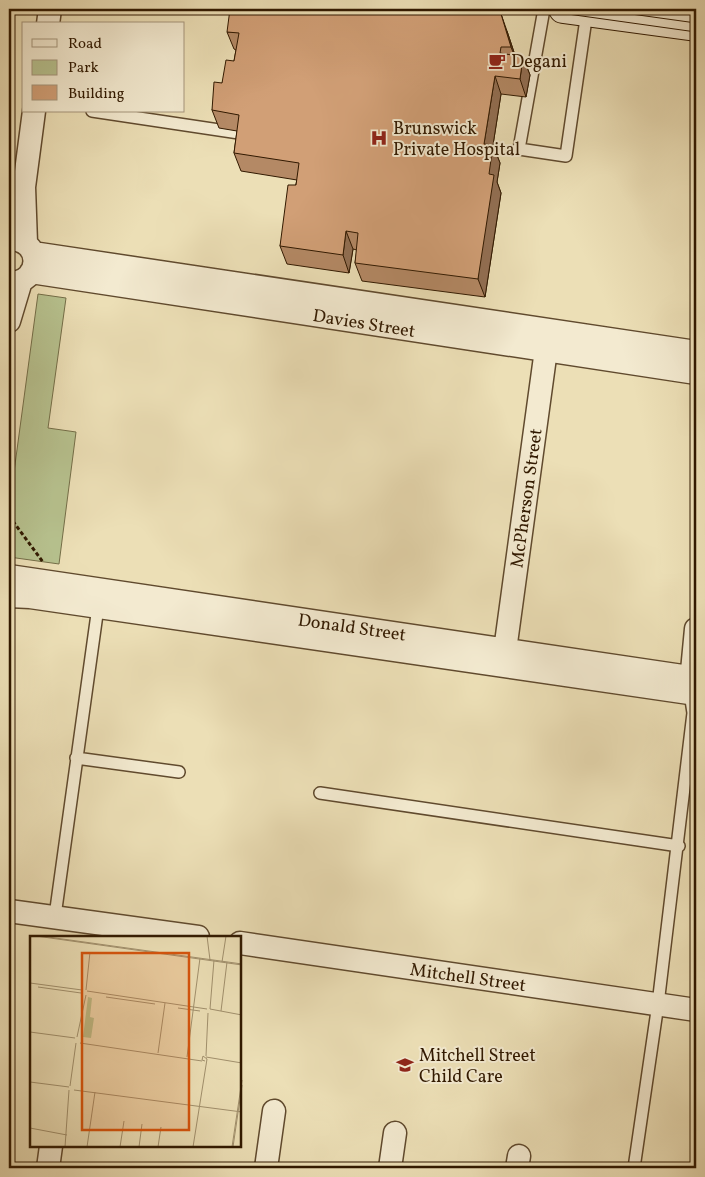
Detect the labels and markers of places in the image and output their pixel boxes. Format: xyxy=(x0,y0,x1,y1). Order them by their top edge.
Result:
place label: Degani xyxy=(511,50,567,75)
cafe icon: Degani xyxy=(487,51,507,71)
place label: Brunswick Private Hospital xyxy=(393,117,520,163)
hospital icon: Brunswick Private Hospital xyxy=(369,128,389,148)
place label: Mitchell Street Child Care xyxy=(419,1044,536,1090)
school or university icon: Mitchell Street Child Care xyxy=(395,1055,415,1075)

